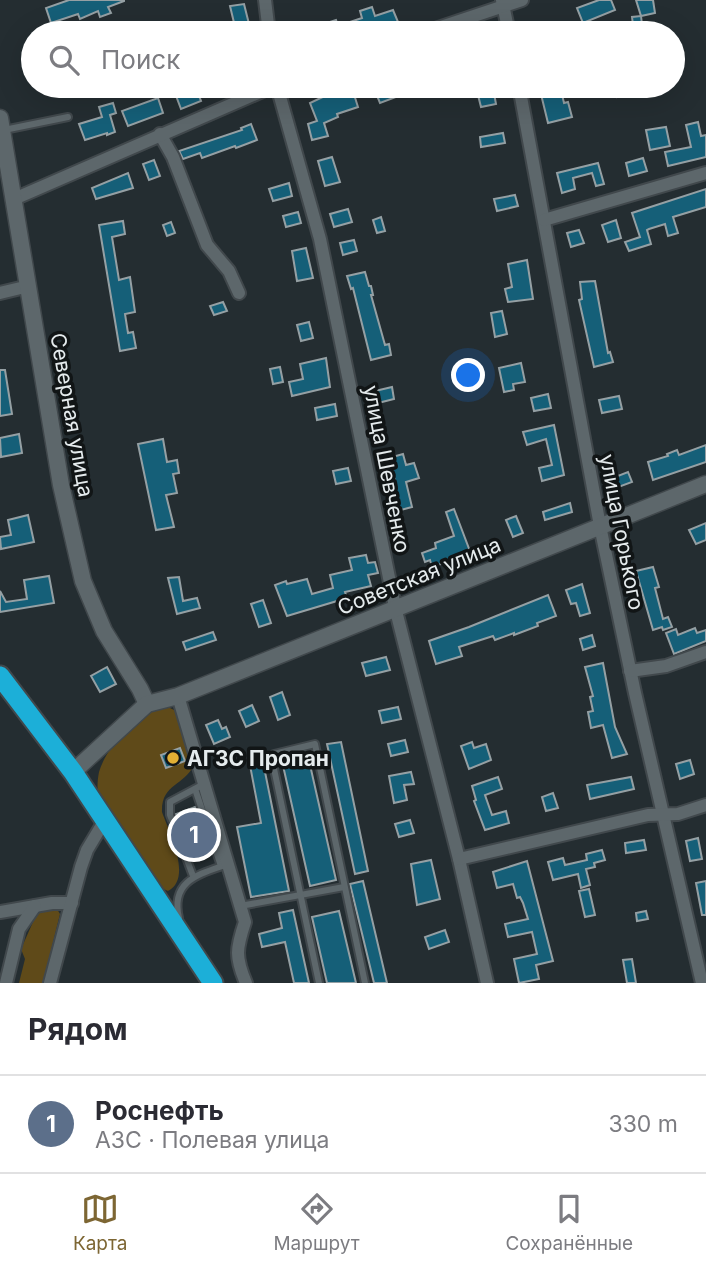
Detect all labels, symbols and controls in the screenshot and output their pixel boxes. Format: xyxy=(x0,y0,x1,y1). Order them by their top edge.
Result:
search box xyxy=(21,21,685,98)
icon: search xyxy=(45,41,83,79)
text: Поиск xyxy=(101,44,180,75)
street label: Северная улица xyxy=(45,331,99,499)
your location xyxy=(451,358,485,392)
street label: улица Шевченко xyxy=(359,383,415,555)
street label: улица Горького xyxy=(595,452,649,612)
street label: Советская улица xyxy=(334,532,504,620)
place label: АГЗС Пропан xyxy=(187,746,329,771)
marker: АГЗС Пропан xyxy=(165,750,181,766)
pin: 1 xyxy=(171,809,217,861)
text: Рядом xyxy=(28,1011,128,1047)
text: Роснефть xyxy=(95,1095,224,1126)
text: 1 xyxy=(46,1110,56,1138)
text: 330 m xyxy=(608,1110,678,1138)
text: АЗС · Полевая улица xyxy=(95,1126,329,1154)
tab: Карта xyxy=(73,1190,128,1255)
tab: Маршрут xyxy=(273,1190,360,1255)
tab: Сохранённые xyxy=(505,1190,633,1255)

